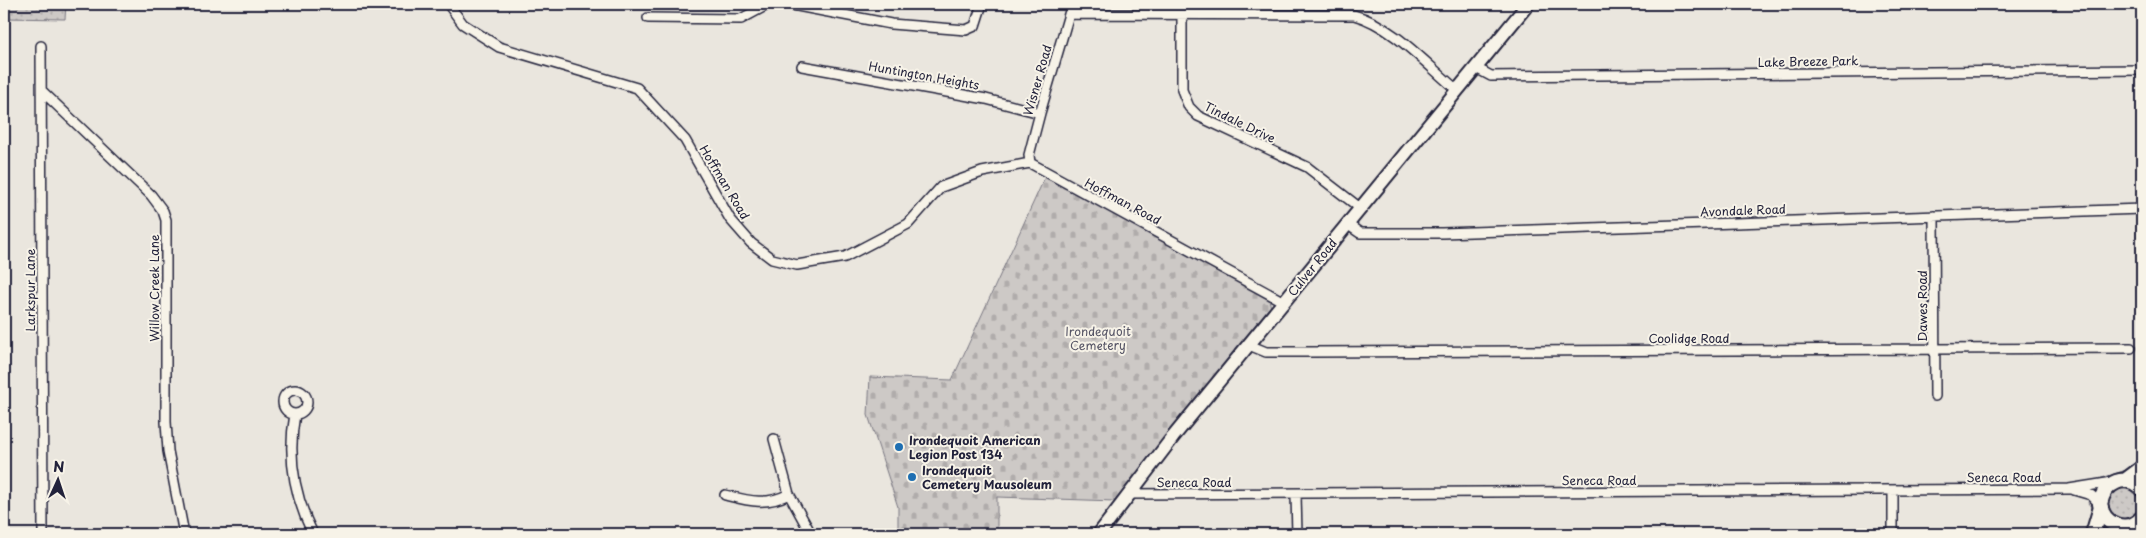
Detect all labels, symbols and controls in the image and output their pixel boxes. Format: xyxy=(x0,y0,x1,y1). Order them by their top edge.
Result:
street label: Wisner Road xyxy=(1018,42,1056,118)
street label: Lake Breeze Park xyxy=(1757,51,1859,71)
street label: Huntington Heights xyxy=(867,56,981,94)
street label: Tindale Drive xyxy=(1201,97,1279,147)
street label: Hoffman Road xyxy=(696,141,754,223)
street label: Hoffman Road xyxy=(1082,173,1164,229)
street label: Avondale Road xyxy=(1700,200,1786,220)
street label: Willow Creek Lane xyxy=(145,234,163,342)
street label: Culver Road xyxy=(1283,234,1341,300)
street label: Larkspur Lane xyxy=(21,248,39,331)
street label: Dawes Road xyxy=(1913,270,1931,342)
park label: Irondequoit Cemetery xyxy=(1065,322,1131,354)
street label: Coolidge Road xyxy=(1648,329,1730,347)
place label: Irondequoit American Legion Post 134 xyxy=(909,431,1041,463)
marker: Irondequoit American Legion Post 134 xyxy=(893,441,905,453)
north arrow xyxy=(32,456,82,506)
text: N xyxy=(53,456,65,477)
place label: Irondequoit Cemetery Mausoleum xyxy=(922,461,1052,493)
street label: Seneca Road xyxy=(1967,468,2041,486)
marker: Irondequoit Cemetery Mausoleum xyxy=(906,471,918,483)
street label: Seneca Road xyxy=(1562,471,1636,489)
street label: Seneca Road xyxy=(1157,473,1231,491)

